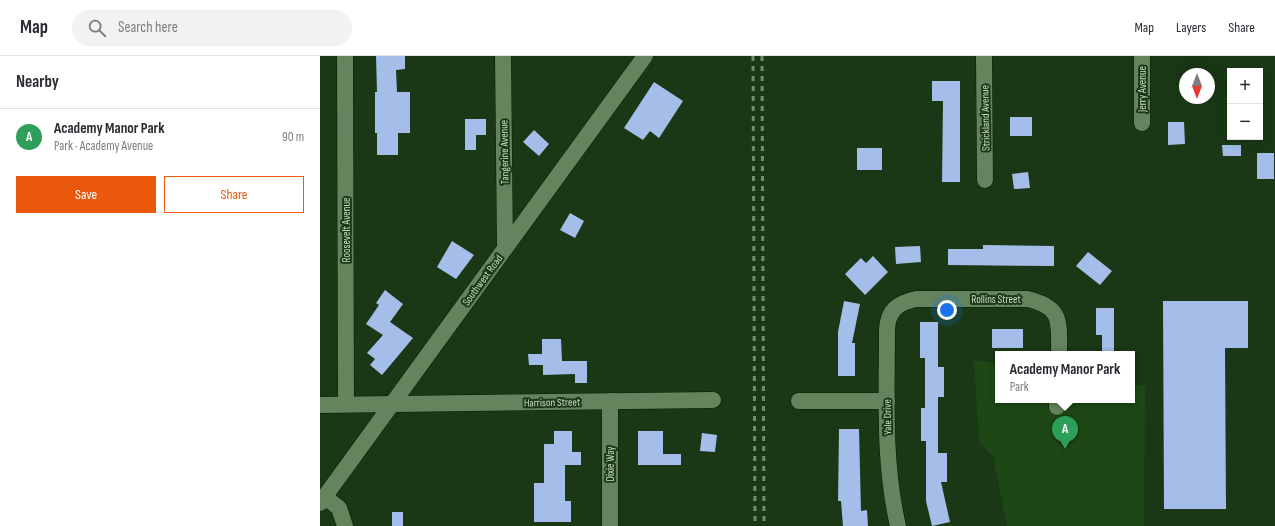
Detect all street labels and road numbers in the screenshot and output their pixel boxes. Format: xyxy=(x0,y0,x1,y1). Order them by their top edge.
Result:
street label: Jerry Avenue xyxy=(1136,66,1149,113)
street label: Strickland Avenue xyxy=(978,85,993,151)
street label: Tangerine Avenue xyxy=(497,120,512,184)
street label: Roosevelt Avenue xyxy=(340,197,353,263)
street label: Southwest Road xyxy=(460,252,505,308)
street label: Rollins Street xyxy=(971,293,1021,306)
street label: Harrison Street xyxy=(524,395,581,409)
street label: Yale Drive xyxy=(881,399,894,435)
street label: Dixie Way xyxy=(604,446,617,482)

